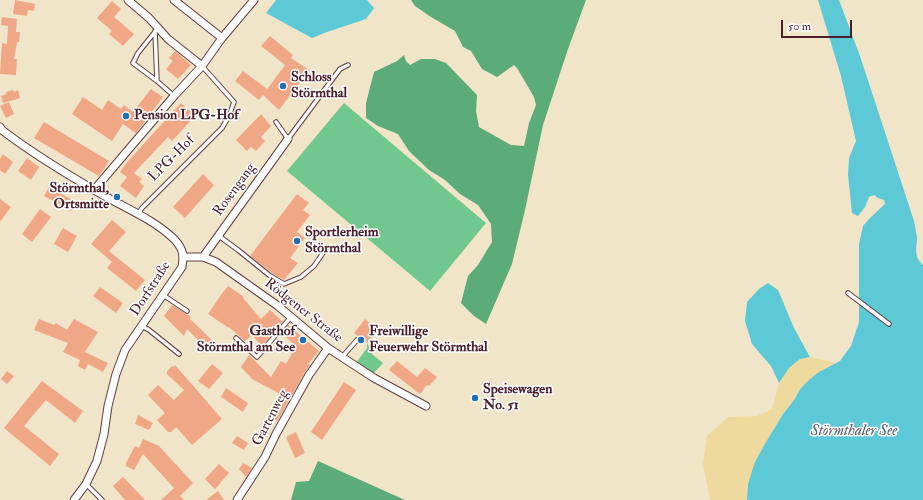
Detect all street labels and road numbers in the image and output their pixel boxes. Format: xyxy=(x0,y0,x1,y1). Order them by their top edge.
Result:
street label: LPG-Hof xyxy=(145,132,199,186)
street label: Rosengang xyxy=(210,160,260,220)
street label: Dorfstraße xyxy=(127,259,175,319)
street label: Rödgener Straße xyxy=(261,275,345,347)
street label: Gartenweg xyxy=(249,387,293,449)

